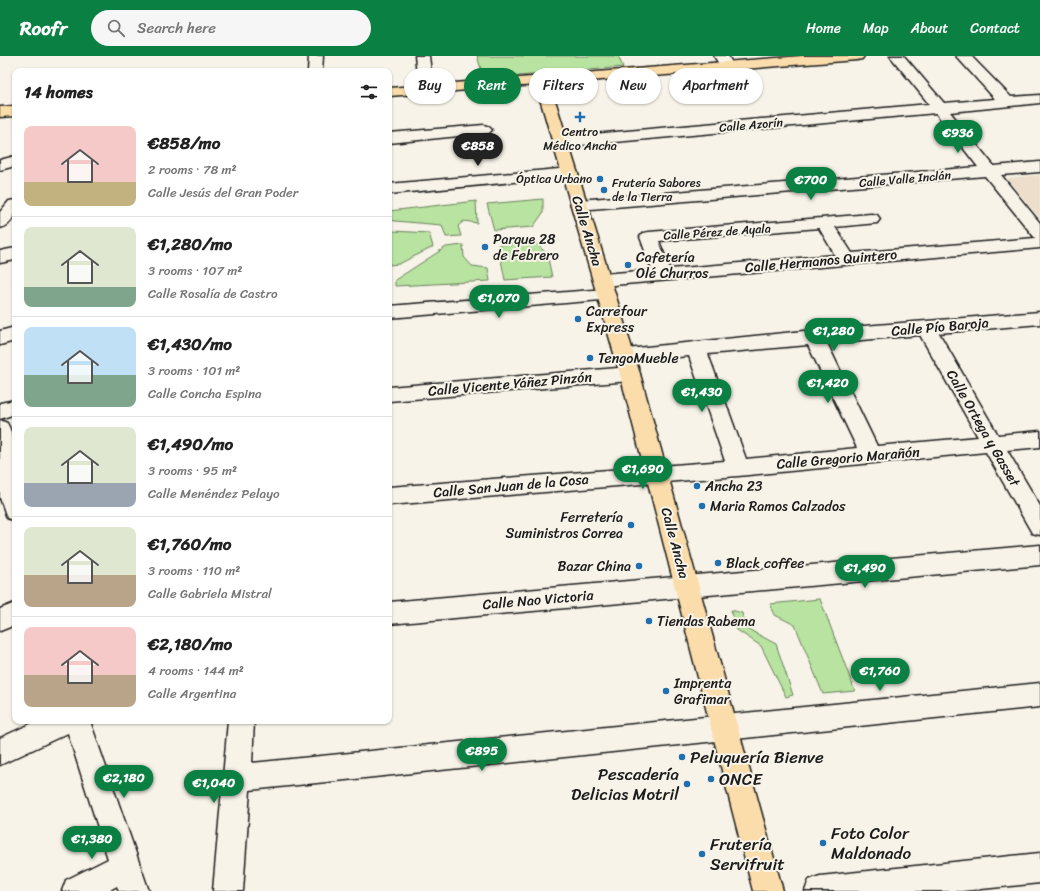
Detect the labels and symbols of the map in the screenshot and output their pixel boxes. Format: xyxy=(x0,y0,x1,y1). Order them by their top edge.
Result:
marker: Centro Médico Ancha xyxy=(574,111,586,123)
street label: Calle Azorín xyxy=(718,111,784,139)
pin: €936 xyxy=(934,120,982,154)
place label: Centro Médico Ancha xyxy=(543,121,617,157)
pin: €858 xyxy=(454,133,502,167)
street label: Calle Valle Inclán xyxy=(858,164,952,194)
pin: €700 xyxy=(787,167,835,201)
place label: Óptica Urbano xyxy=(516,168,592,190)
place label: Frutería Sabores de la Tierra xyxy=(612,172,701,208)
marker: Óptica Urbano xyxy=(595,174,605,184)
marker: Frutería Sabores de la Tierra xyxy=(599,185,609,195)
street label: Calle Ancha xyxy=(564,193,610,269)
street label: Calle Pérez de Ayala xyxy=(663,217,771,247)
place label: Parque 28 de Febrero xyxy=(493,227,559,268)
marker: Parque 28 de Febrero xyxy=(480,242,490,252)
street label: Calle Hermanos Quintero xyxy=(744,242,898,280)
place label: Cafetería Olé Churros xyxy=(636,245,709,286)
marker: Cafetería Olé Churros xyxy=(623,260,633,270)
pin: €1,070 xyxy=(466,285,532,319)
place label: Carrefour Express xyxy=(586,299,648,340)
street label: Calle Pío Baroja xyxy=(890,310,990,344)
marker: Carrefour Express xyxy=(573,314,583,324)
pin: €1,280 xyxy=(801,318,867,352)
place label: TengoMueble xyxy=(598,346,679,371)
marker: TengoMueble xyxy=(585,353,595,363)
street label: Calle Vicente Yáñez Pinzón xyxy=(427,364,593,404)
street label: Calle Ortega y Gasset xyxy=(939,365,1027,493)
pin: €1,420 xyxy=(795,370,861,404)
pin: €1,430 xyxy=(669,379,735,413)
street label: Calle Gregorio Marañón xyxy=(775,439,921,477)
pin: €1,690 xyxy=(610,456,676,490)
street label: Calle San Juan de la Cosa xyxy=(432,467,590,505)
place label: Ancha 23 xyxy=(704,474,763,499)
marker: Ancha 23 xyxy=(692,481,702,491)
place label: Maria Ramos Calzados xyxy=(710,494,846,519)
marker: Maria Ramos Calzados xyxy=(697,501,707,511)
place label: Ferretería Suministros Correa xyxy=(505,505,623,546)
street label: Calle Ancha xyxy=(654,505,696,581)
marker: Ferretería Suministros Correa xyxy=(626,520,636,530)
place label: Black coffee xyxy=(726,551,804,576)
place label: Bazar China xyxy=(558,554,631,579)
pin: €1,490 xyxy=(832,555,898,589)
marker: Black coffee xyxy=(713,558,723,568)
marker: Bazar China xyxy=(634,561,644,571)
street label: Calle Nao Victoria xyxy=(482,583,595,617)
place label: Tiendas Rabema xyxy=(657,609,755,634)
marker: Tiendas Rabema xyxy=(644,616,654,626)
pin: €1,760 xyxy=(847,658,913,692)
place label: Imprenta Grafimar xyxy=(673,671,732,712)
marker: Imprenta Grafimar xyxy=(661,686,671,696)
pin: €895 xyxy=(458,738,506,772)
place label: Peluquería Bienve xyxy=(690,742,824,772)
marker: Peluquería Bienve xyxy=(677,752,687,762)
place label: Pescadería Delicias Motril xyxy=(571,759,680,809)
place label: ONCE xyxy=(719,764,763,794)
pin: €2,180 xyxy=(91,765,157,799)
pin: €1,040 xyxy=(181,770,247,804)
marker: ONCE xyxy=(706,774,716,784)
marker: Pescadería Delicias Motril xyxy=(682,779,692,789)
place label: Foto Color Maldonado xyxy=(831,818,912,868)
pin: €1,380 xyxy=(59,826,125,860)
place label: Frutería Servifruit xyxy=(710,829,785,879)
marker: Foto Color Maldonado xyxy=(818,838,828,848)
marker: Frutería Servifruit xyxy=(697,849,707,859)

